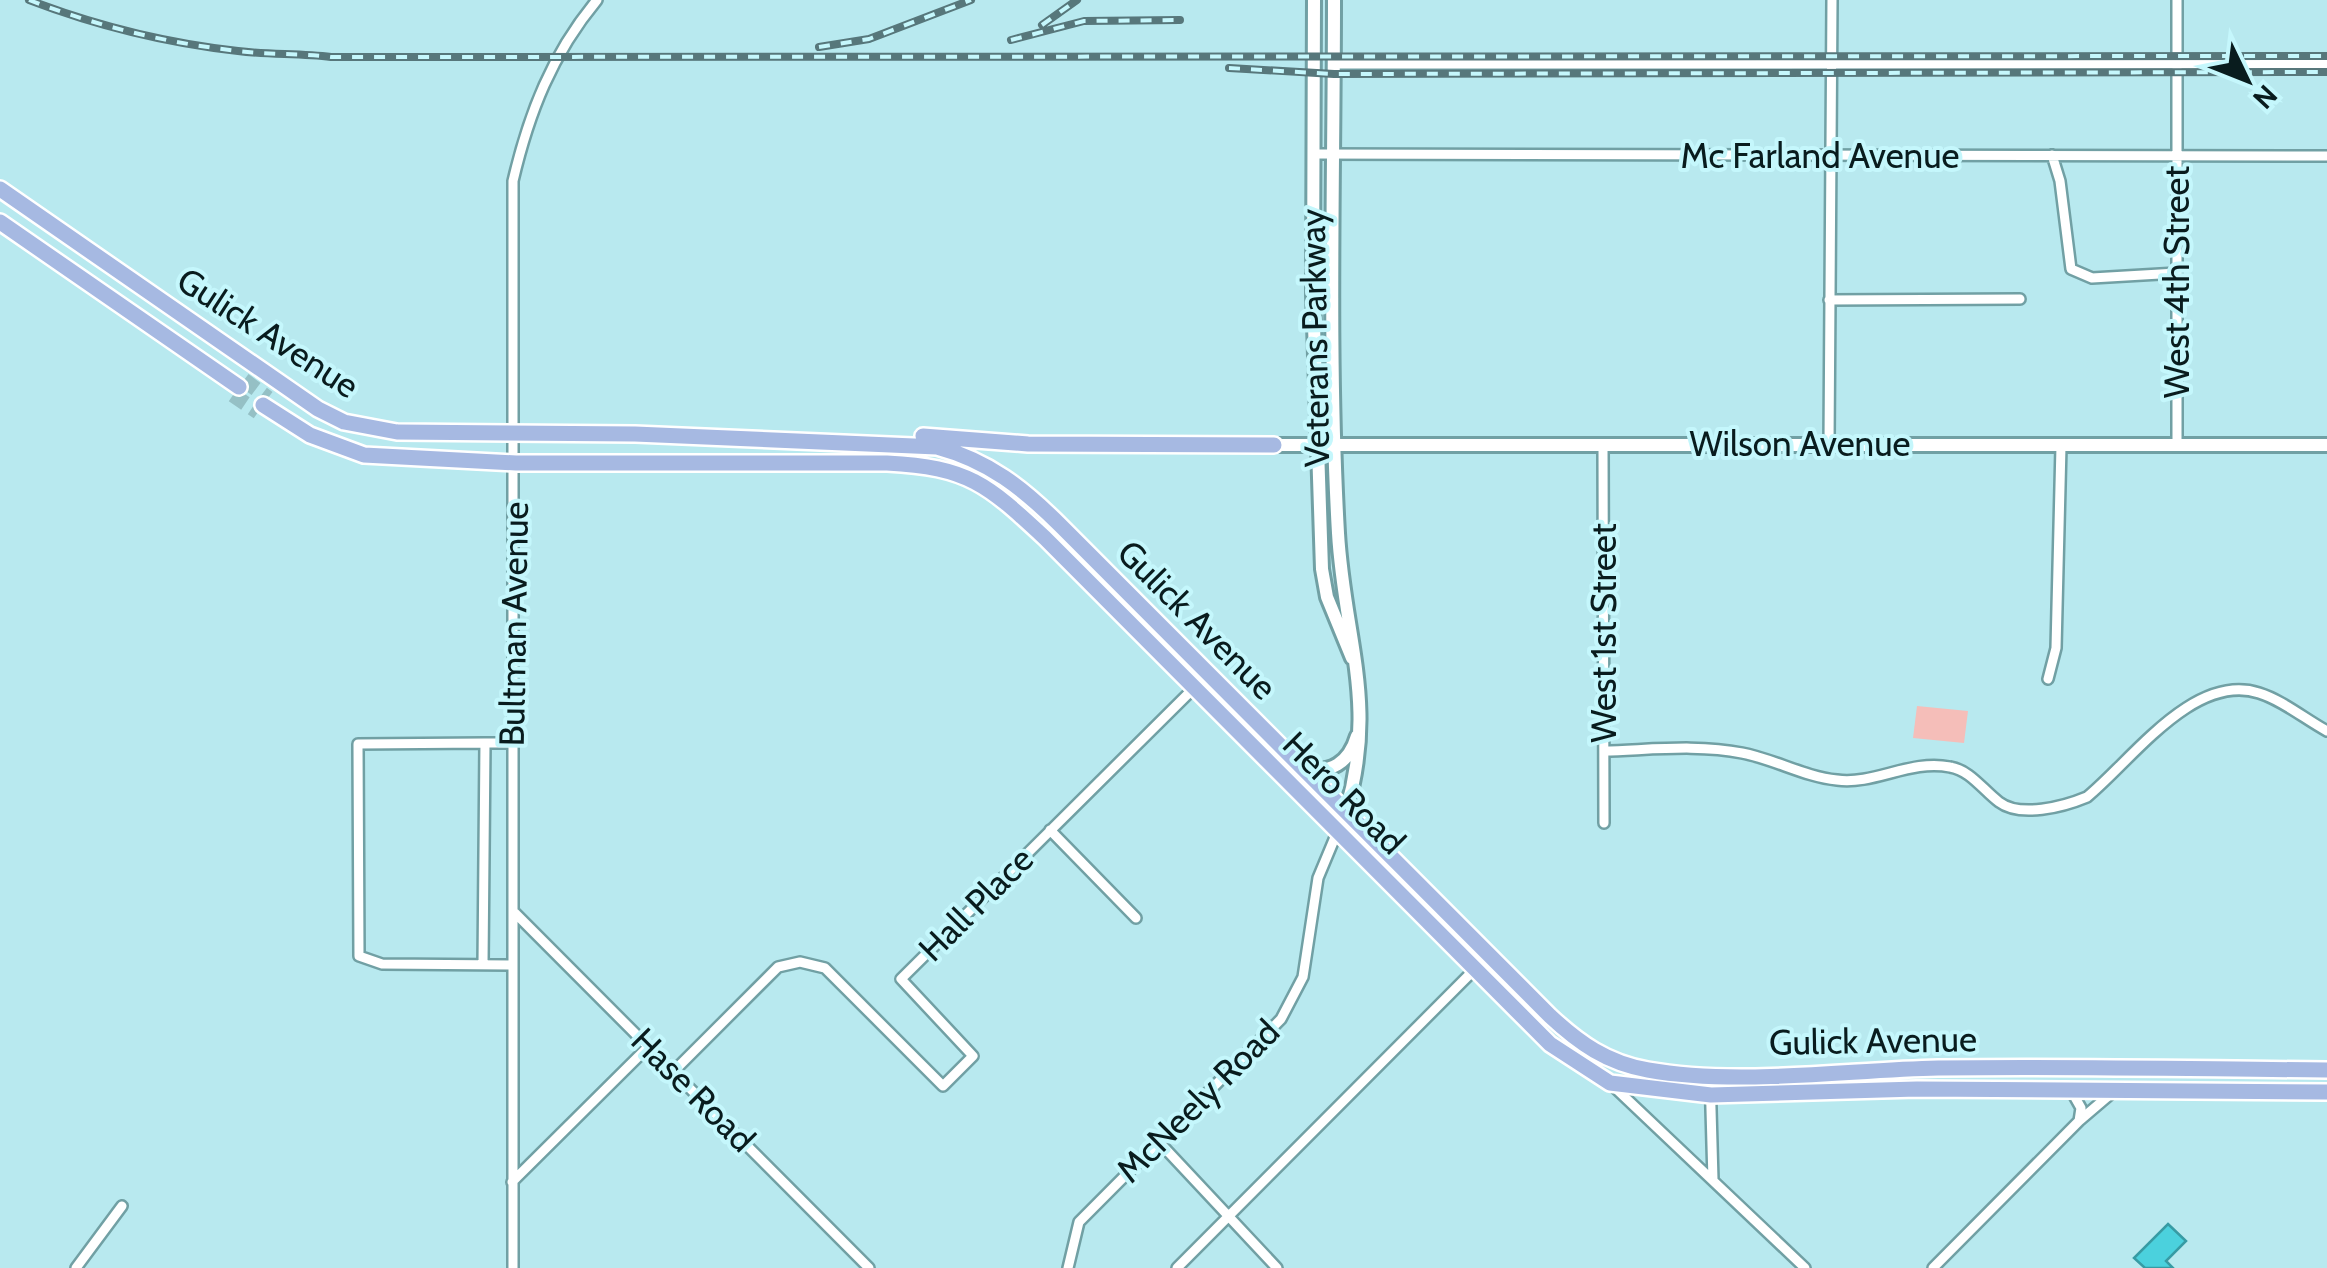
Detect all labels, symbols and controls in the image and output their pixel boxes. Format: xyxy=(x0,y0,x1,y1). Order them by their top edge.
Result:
north arrow xyxy=(2197,30,2297,130)
text: N xyxy=(2246,78,2284,116)
street label: Mc Farland Avenue xyxy=(1681,134,1959,177)
street label: West 4th Street xyxy=(2155,165,2198,398)
street label: Veterans Parkway xyxy=(1291,208,1338,468)
street label: Gulick Avenue xyxy=(169,258,367,407)
street label: Wilson Avenue xyxy=(1690,422,1910,465)
street label: Bultman Avenue xyxy=(490,501,537,747)
street label: West 1st Street xyxy=(1582,523,1625,743)
street label: Gulick Avenue xyxy=(1109,531,1286,708)
street label: Hero Road xyxy=(1274,722,1415,863)
street label: Hall Place xyxy=(910,838,1042,970)
street label: McNeely Road xyxy=(1107,1010,1288,1191)
street label: Gulick Avenue xyxy=(1769,1017,1977,1064)
street label: Hase Road xyxy=(623,1019,764,1160)

